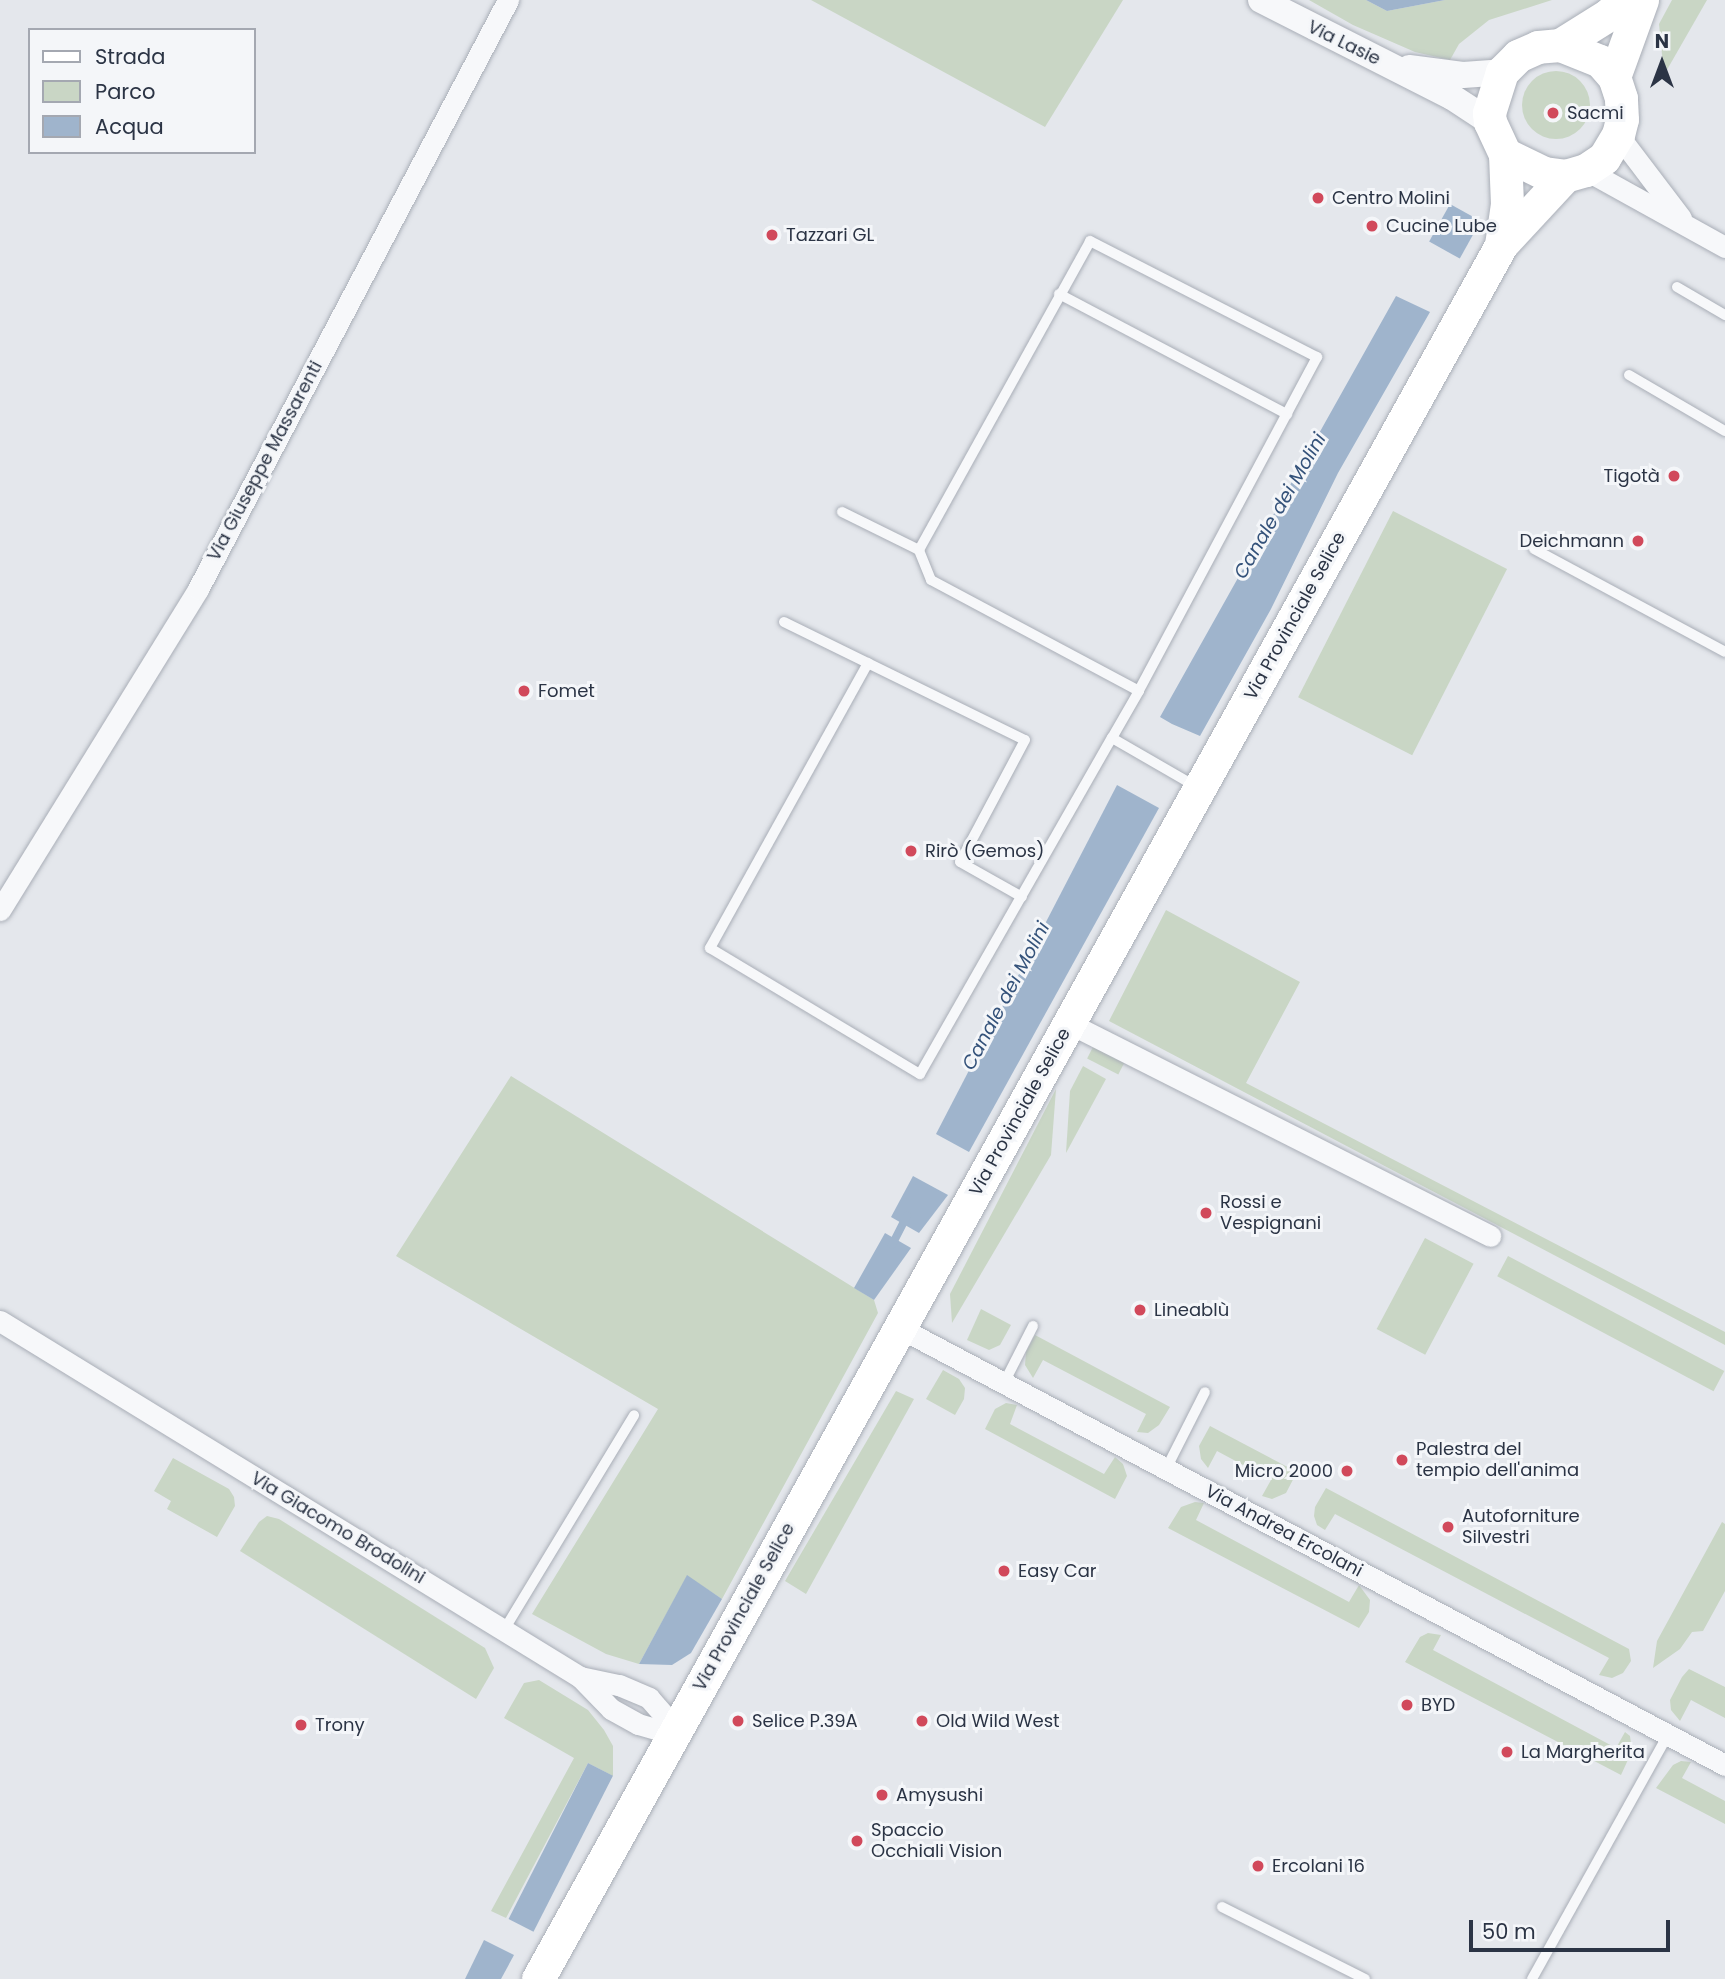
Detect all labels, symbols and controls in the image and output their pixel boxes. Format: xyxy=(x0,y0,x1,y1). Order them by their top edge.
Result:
street label: Via Lasie xyxy=(1304,16,1384,70)
legend xyxy=(28,28,256,154)
north arrow xyxy=(1627,28,1697,98)
text: N xyxy=(1655,28,1669,55)
text: Strada xyxy=(95,42,165,71)
text: Parco xyxy=(95,77,155,106)
place label: Sacmi xyxy=(1567,102,1624,124)
marker: Sacmi xyxy=(1545,105,1561,121)
text: Acqua xyxy=(95,112,164,141)
place label: Centro Molini xyxy=(1332,187,1450,209)
marker: Centro Molini xyxy=(1310,190,1326,206)
place label: Cucine Lube xyxy=(1386,215,1497,237)
marker: Cucine Lube xyxy=(1364,218,1380,234)
place label: Tazzari GL xyxy=(786,224,874,246)
marker: Tazzari GL xyxy=(764,227,780,243)
street label: Via Giuseppe Massarenti xyxy=(203,357,327,565)
water label: Canale dei Molini xyxy=(1229,429,1331,583)
place label: Tigotà xyxy=(1603,465,1660,487)
marker: Tigotà xyxy=(1666,468,1682,484)
street label: Via Provinciale Selice xyxy=(1240,528,1350,704)
place label: Deichmann xyxy=(1519,530,1624,552)
marker: Deichmann xyxy=(1630,533,1646,549)
place label: Fomet xyxy=(538,680,595,702)
marker: Fomet xyxy=(516,683,532,699)
place label: Rirò (Gemos) xyxy=(925,840,1044,862)
marker: Rirò (Gemos) xyxy=(903,843,919,859)
water label: Canale dei Molini xyxy=(957,918,1055,1074)
street label: Via Provinciale Selice xyxy=(965,1024,1075,1200)
place label: Rossi e Vespignani xyxy=(1220,1192,1321,1234)
marker: Rossi e Vespignani xyxy=(1198,1205,1214,1221)
place label: Lineablù xyxy=(1154,1299,1229,1321)
marker: Lineablù xyxy=(1132,1302,1148,1318)
place label: Palestra del tempio dell'anima xyxy=(1416,1439,1579,1482)
marker: Palestra del tempio dell'anima xyxy=(1394,1452,1410,1468)
place label: Micro 2000 xyxy=(1235,1460,1333,1482)
marker: Micro 2000 xyxy=(1339,1463,1355,1479)
street label: Via Giacomo Brodolini xyxy=(247,1467,429,1589)
street label: Via Andrea Ercolani xyxy=(1202,1480,1366,1582)
place label: Autoforniture Silvestri xyxy=(1462,1506,1580,1548)
street label: Via Provinciale Selice xyxy=(689,1519,799,1695)
marker: Autoforniture Silvestri xyxy=(1440,1519,1456,1535)
place label: Easy Car xyxy=(1018,1560,1097,1582)
marker: Easy Car xyxy=(996,1563,1012,1579)
place label: BYD xyxy=(1421,1694,1455,1716)
marker: BYD xyxy=(1399,1697,1415,1713)
place label: Selice P.39A xyxy=(752,1710,858,1732)
place label: Old Wild West xyxy=(936,1710,1060,1732)
marker: Selice P.39A xyxy=(730,1713,746,1729)
marker: Old Wild West xyxy=(914,1713,930,1729)
place label: Trony xyxy=(315,1714,365,1736)
marker: Trony xyxy=(293,1717,309,1733)
place label: La Margherita xyxy=(1521,1741,1645,1763)
marker: La Margherita xyxy=(1499,1744,1515,1760)
place label: Amysushi xyxy=(896,1784,983,1806)
marker: Amysushi xyxy=(874,1787,890,1803)
place label: Spaccio Occhiali Vision xyxy=(871,1820,1002,1862)
marker: Spaccio Occhiali Vision xyxy=(849,1833,865,1849)
place label: Ercolani 16 xyxy=(1272,1855,1365,1877)
marker: Ercolani 16 xyxy=(1250,1858,1266,1874)
scale bar xyxy=(1473,1906,1674,1950)
text: 50 m xyxy=(1482,1917,1536,1946)

